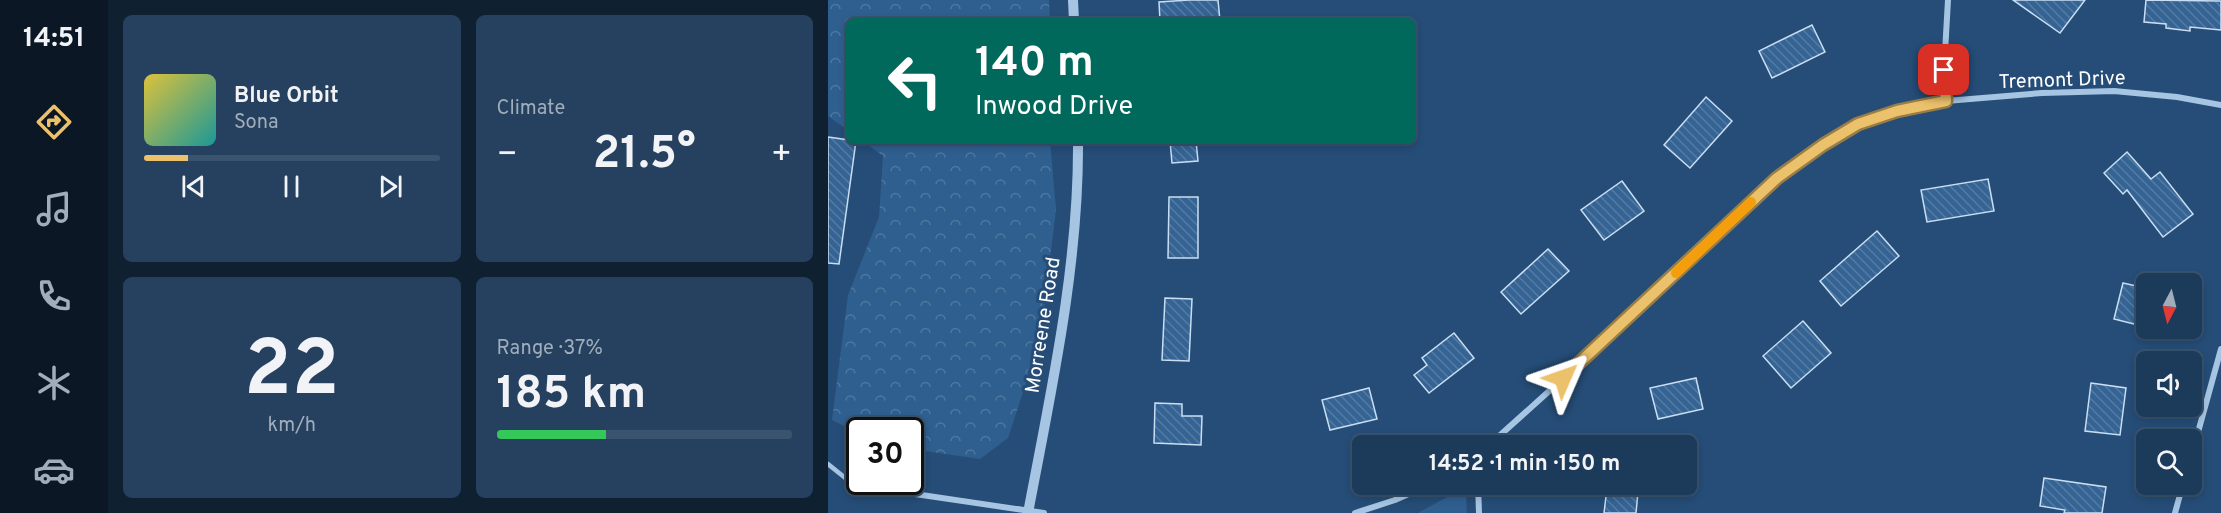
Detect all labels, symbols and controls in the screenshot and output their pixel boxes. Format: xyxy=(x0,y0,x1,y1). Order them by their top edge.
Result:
text: 14:51 xyxy=(23,22,85,56)
text: 140 m xyxy=(975,38,1094,91)
icon: left xyxy=(876,42,954,120)
pin xyxy=(1918,44,1969,95)
icon: arrive xyxy=(1927,53,1960,86)
street label: Tremont Drive xyxy=(1998,66,2126,96)
text: Blue Orbit xyxy=(234,83,339,110)
text: Inwood Drive xyxy=(975,90,1133,124)
text: Climate xyxy=(497,96,565,122)
icon: directions xyxy=(33,101,75,143)
text: Sona xyxy=(234,110,279,136)
text: 21.5° xyxy=(593,127,696,184)
text: − xyxy=(497,135,518,177)
text: + xyxy=(771,135,792,177)
icon: previous xyxy=(177,170,210,203)
icon: pause xyxy=(275,170,308,203)
icon: next xyxy=(374,170,407,203)
icon: music xyxy=(33,188,75,230)
street label: Morreene Road xyxy=(1020,255,1068,395)
north arrow xyxy=(2136,273,2202,339)
map controls xyxy=(2136,273,2202,495)
icon: phone xyxy=(33,275,75,317)
text: 22 xyxy=(244,324,339,423)
text: Range · 37% xyxy=(497,336,603,362)
position arrow xyxy=(1531,346,1595,410)
button: sound xyxy=(2136,351,2202,417)
icon: climate xyxy=(33,362,75,404)
text: 185 km xyxy=(497,367,646,424)
text: km/h xyxy=(267,413,316,439)
speed limit sign: 30 xyxy=(846,417,924,495)
button: search xyxy=(2136,429,2202,495)
icon: car xyxy=(33,449,75,491)
text: 14:52 · 1 min · 150 m xyxy=(1429,451,1620,478)

